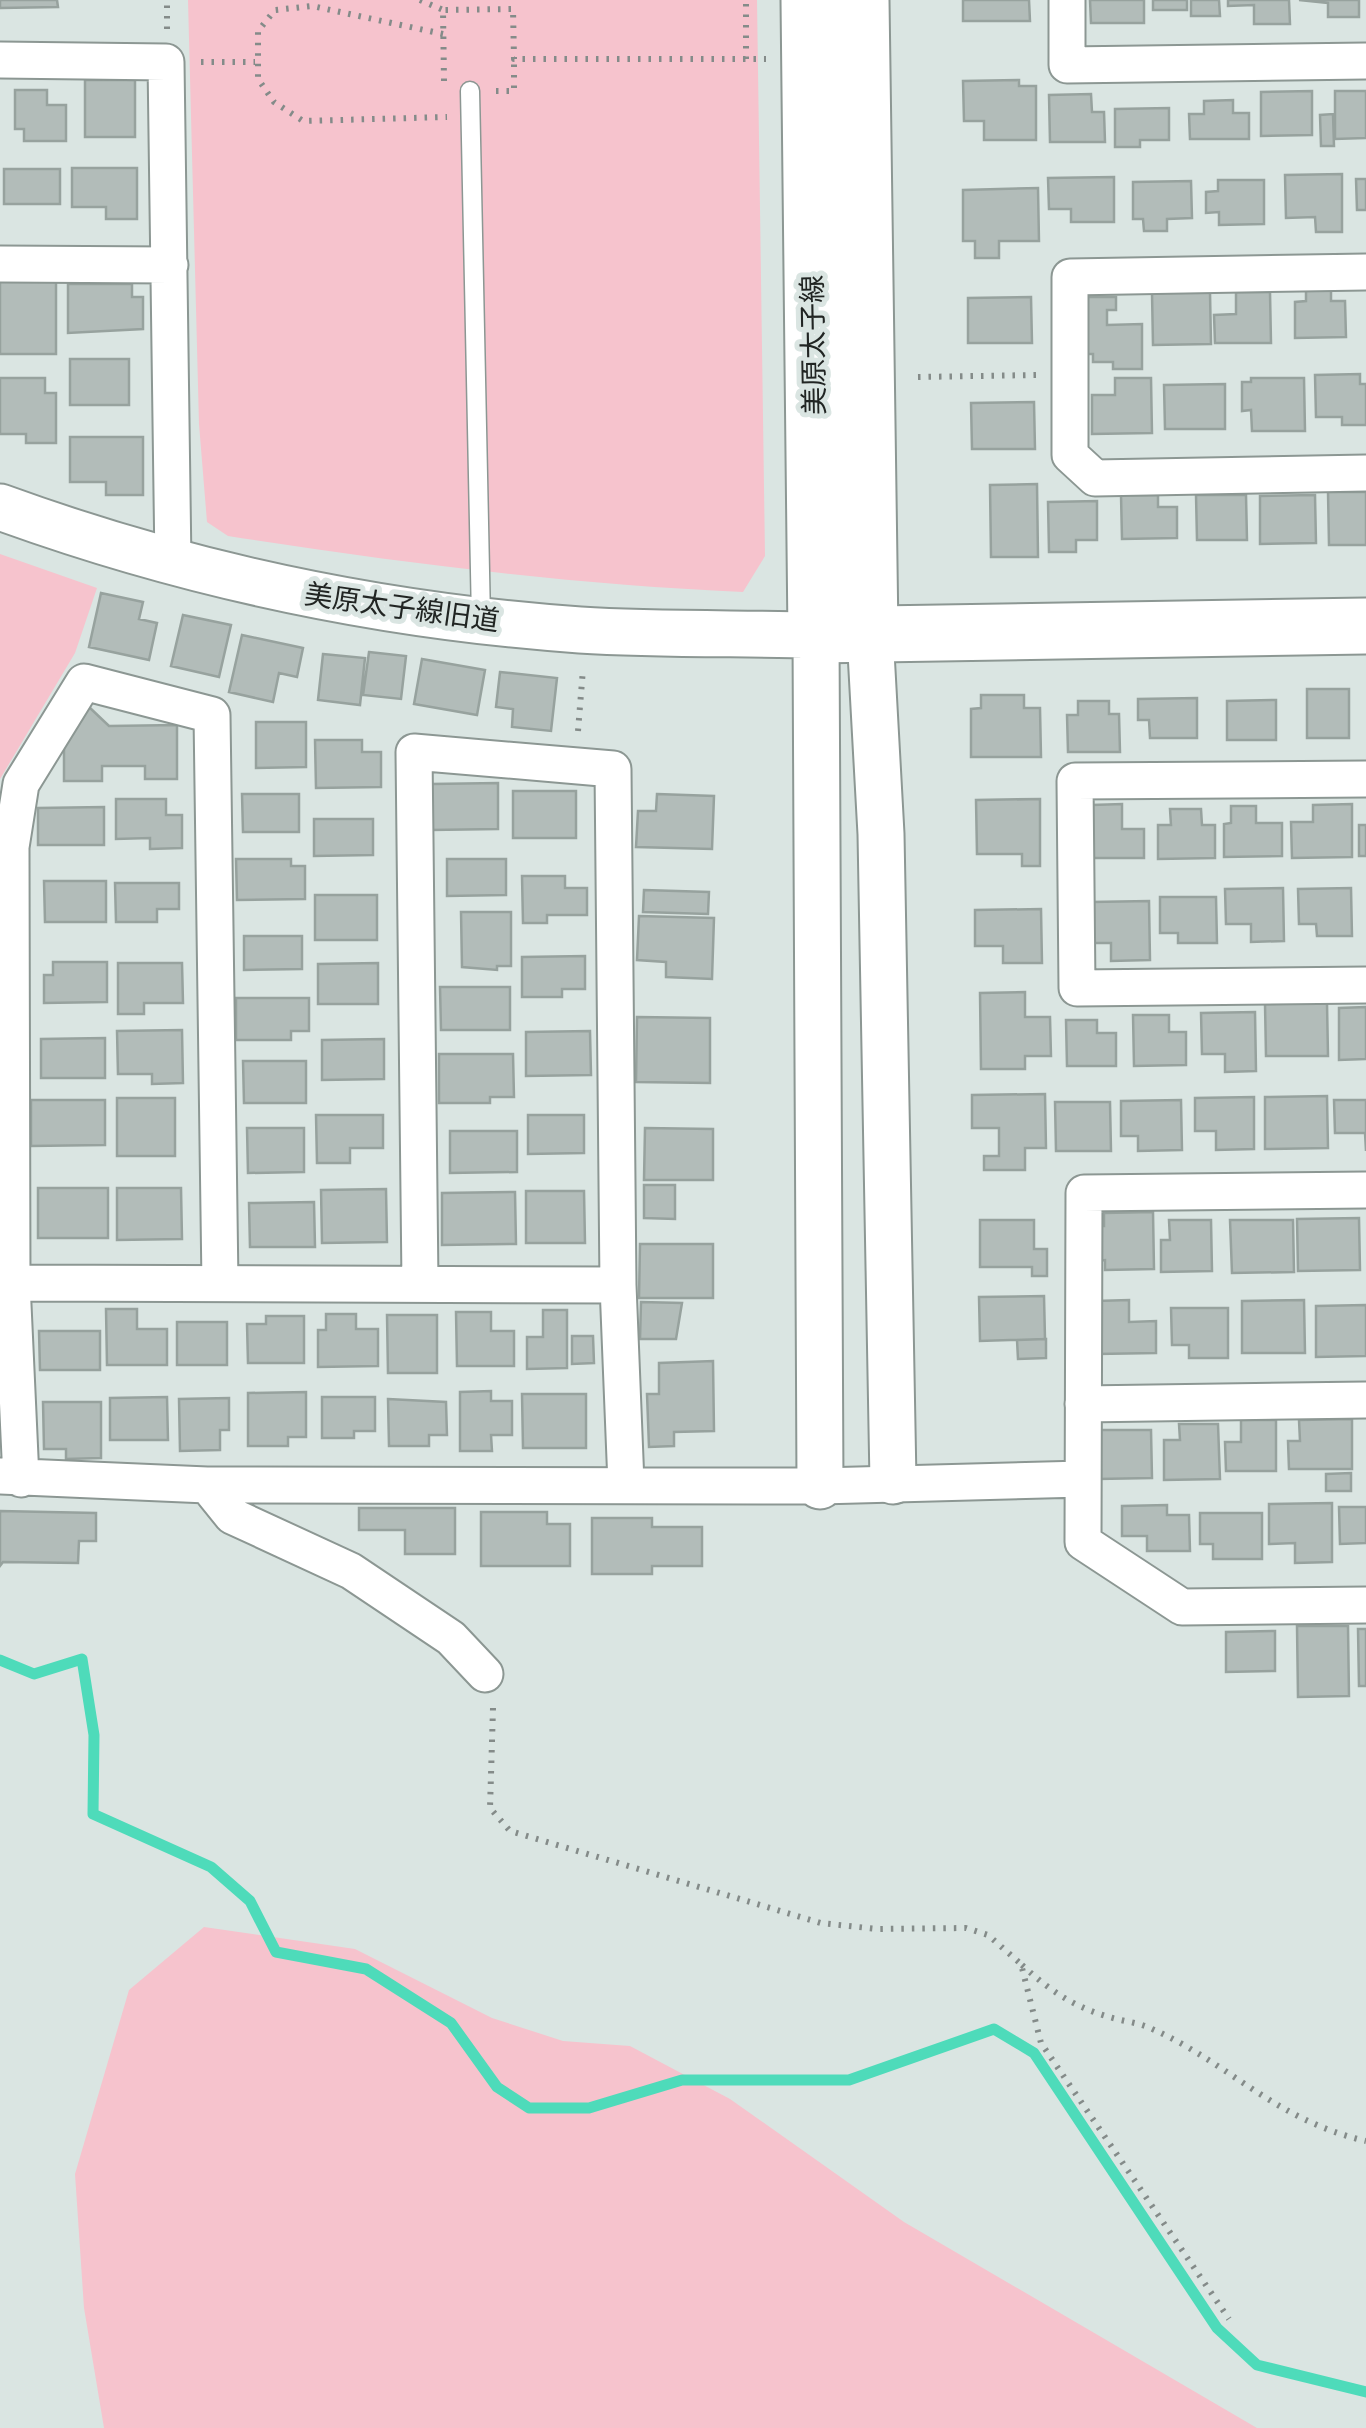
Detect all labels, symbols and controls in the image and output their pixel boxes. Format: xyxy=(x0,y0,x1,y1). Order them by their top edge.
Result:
street label: 美原太子線 xyxy=(795,275,831,415)
street label: 美原太子線旧道 xyxy=(303,577,501,637)

